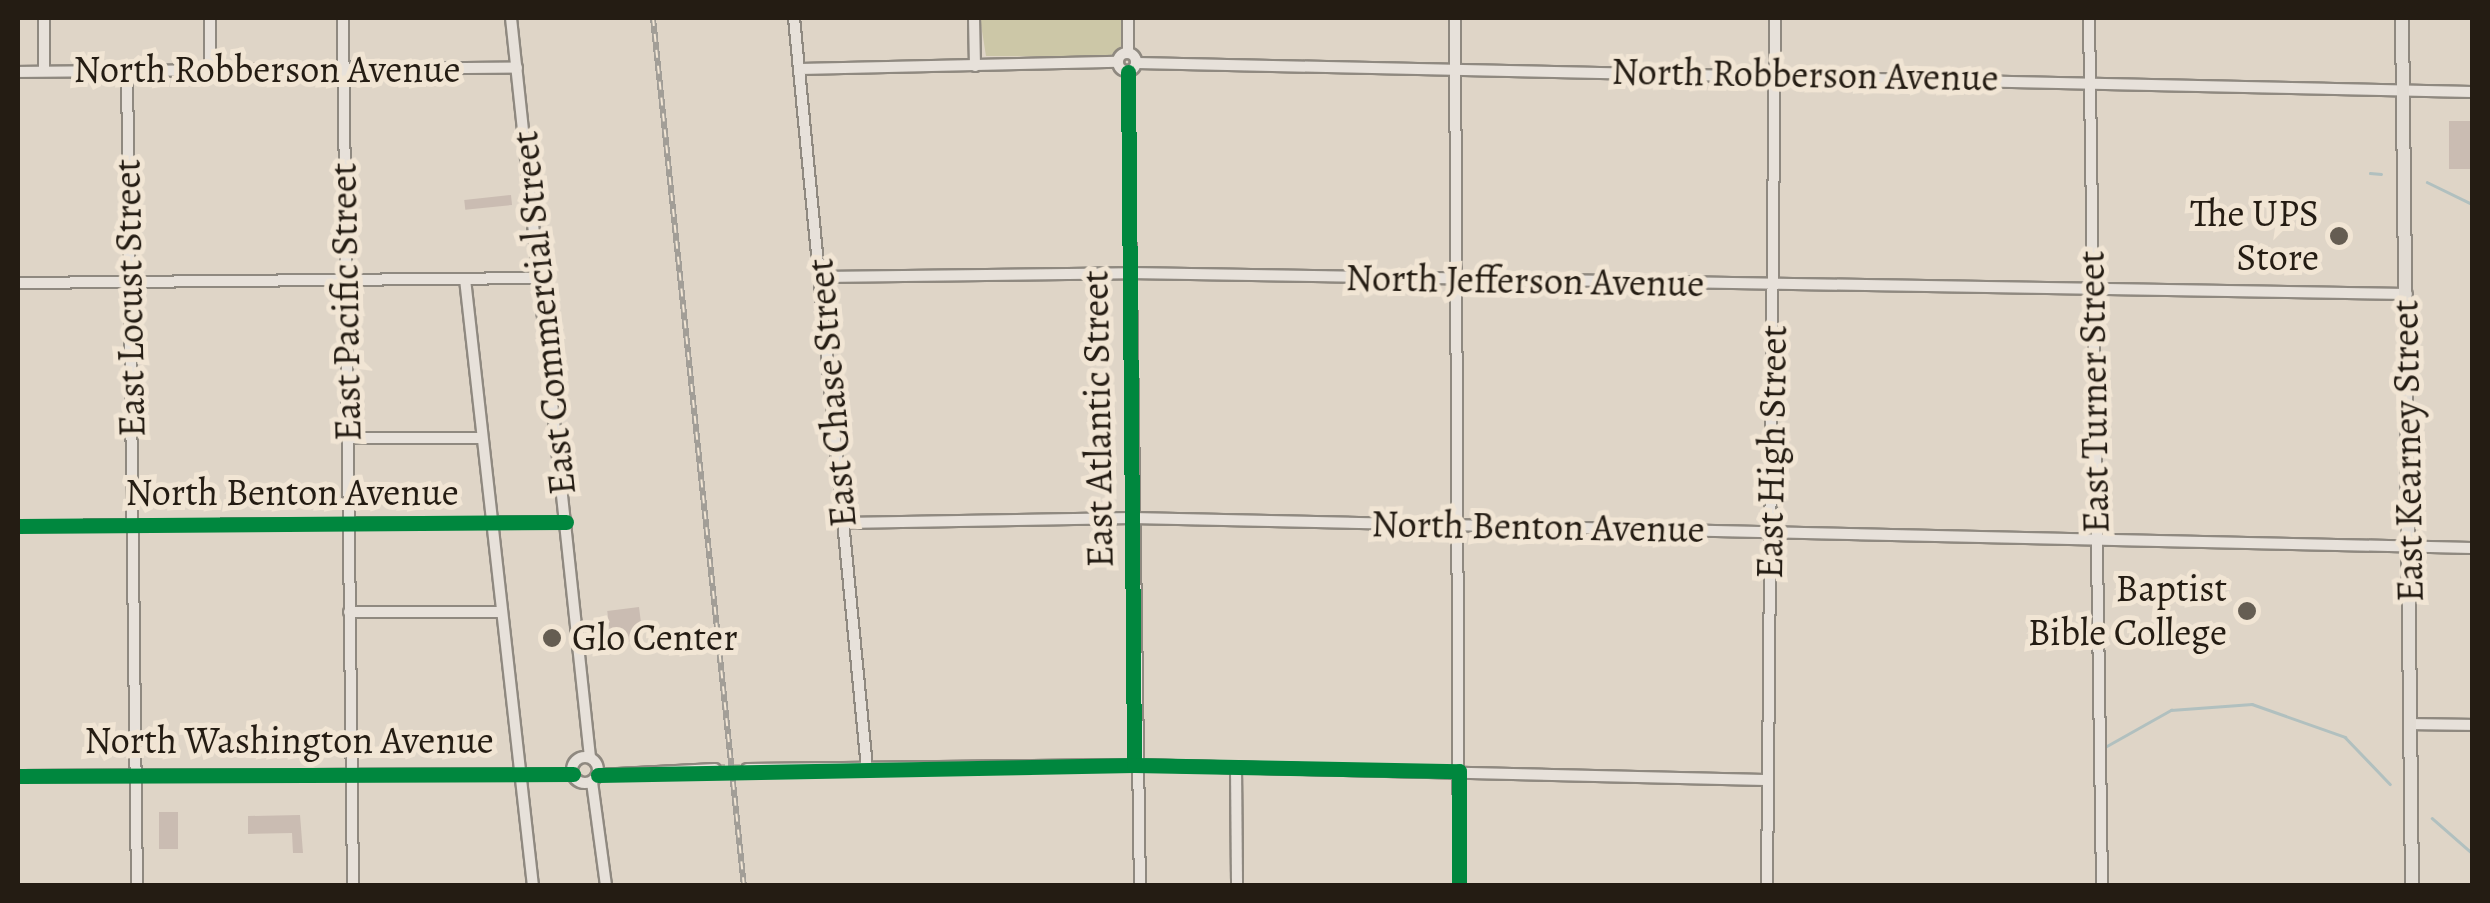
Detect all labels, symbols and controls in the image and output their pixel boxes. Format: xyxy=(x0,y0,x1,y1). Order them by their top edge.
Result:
street label: North Robberson Avenue xyxy=(73,47,461,93)
street label: North Robberson Avenue xyxy=(1611,49,1999,101)
street label: East Commercial Street xyxy=(502,129,586,497)
street label: East Locust Street xyxy=(105,158,155,438)
street label: East Pacific Street xyxy=(321,162,371,442)
place label: The UPS Store xyxy=(2190,191,2319,280)
marker: The UPS Store xyxy=(2328,225,2350,247)
street label: East Turner Street xyxy=(2069,250,2119,534)
street label: North Jefferson Avenue xyxy=(1345,255,1705,307)
street label: East Chase Street xyxy=(798,257,866,529)
street label: East Atlantic Street xyxy=(1073,270,1123,568)
street label: East Kearney Street xyxy=(2383,299,2433,603)
street label: East High Street xyxy=(1747,325,1797,579)
street label: North Benton Avenue xyxy=(125,470,459,516)
street label: North Benton Avenue xyxy=(1371,501,1705,553)
place label: Baptist Bible College xyxy=(2028,566,2227,656)
marker: Baptist Bible College xyxy=(2236,600,2258,622)
place label: Glo Center xyxy=(572,615,738,661)
marker: Glo Center xyxy=(541,627,563,649)
street label: North Washington Avenue xyxy=(84,718,494,764)

